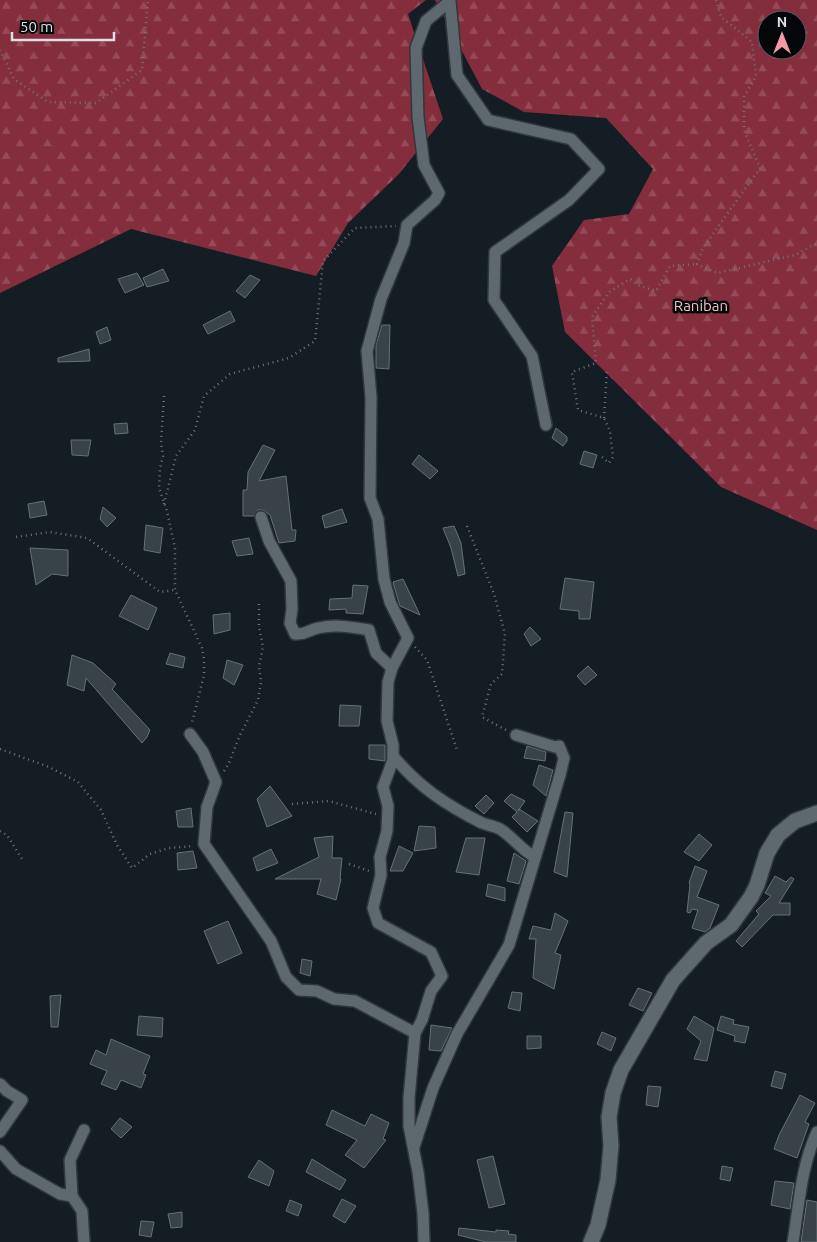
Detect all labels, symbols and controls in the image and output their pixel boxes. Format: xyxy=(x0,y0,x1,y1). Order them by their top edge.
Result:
scale bar xyxy=(12,10,115,42)
north arrow xyxy=(757,10,807,60)
text: N xyxy=(777,14,787,30)
text: 50 m xyxy=(20,18,53,35)
park label: Raniban xyxy=(674,297,728,314)

